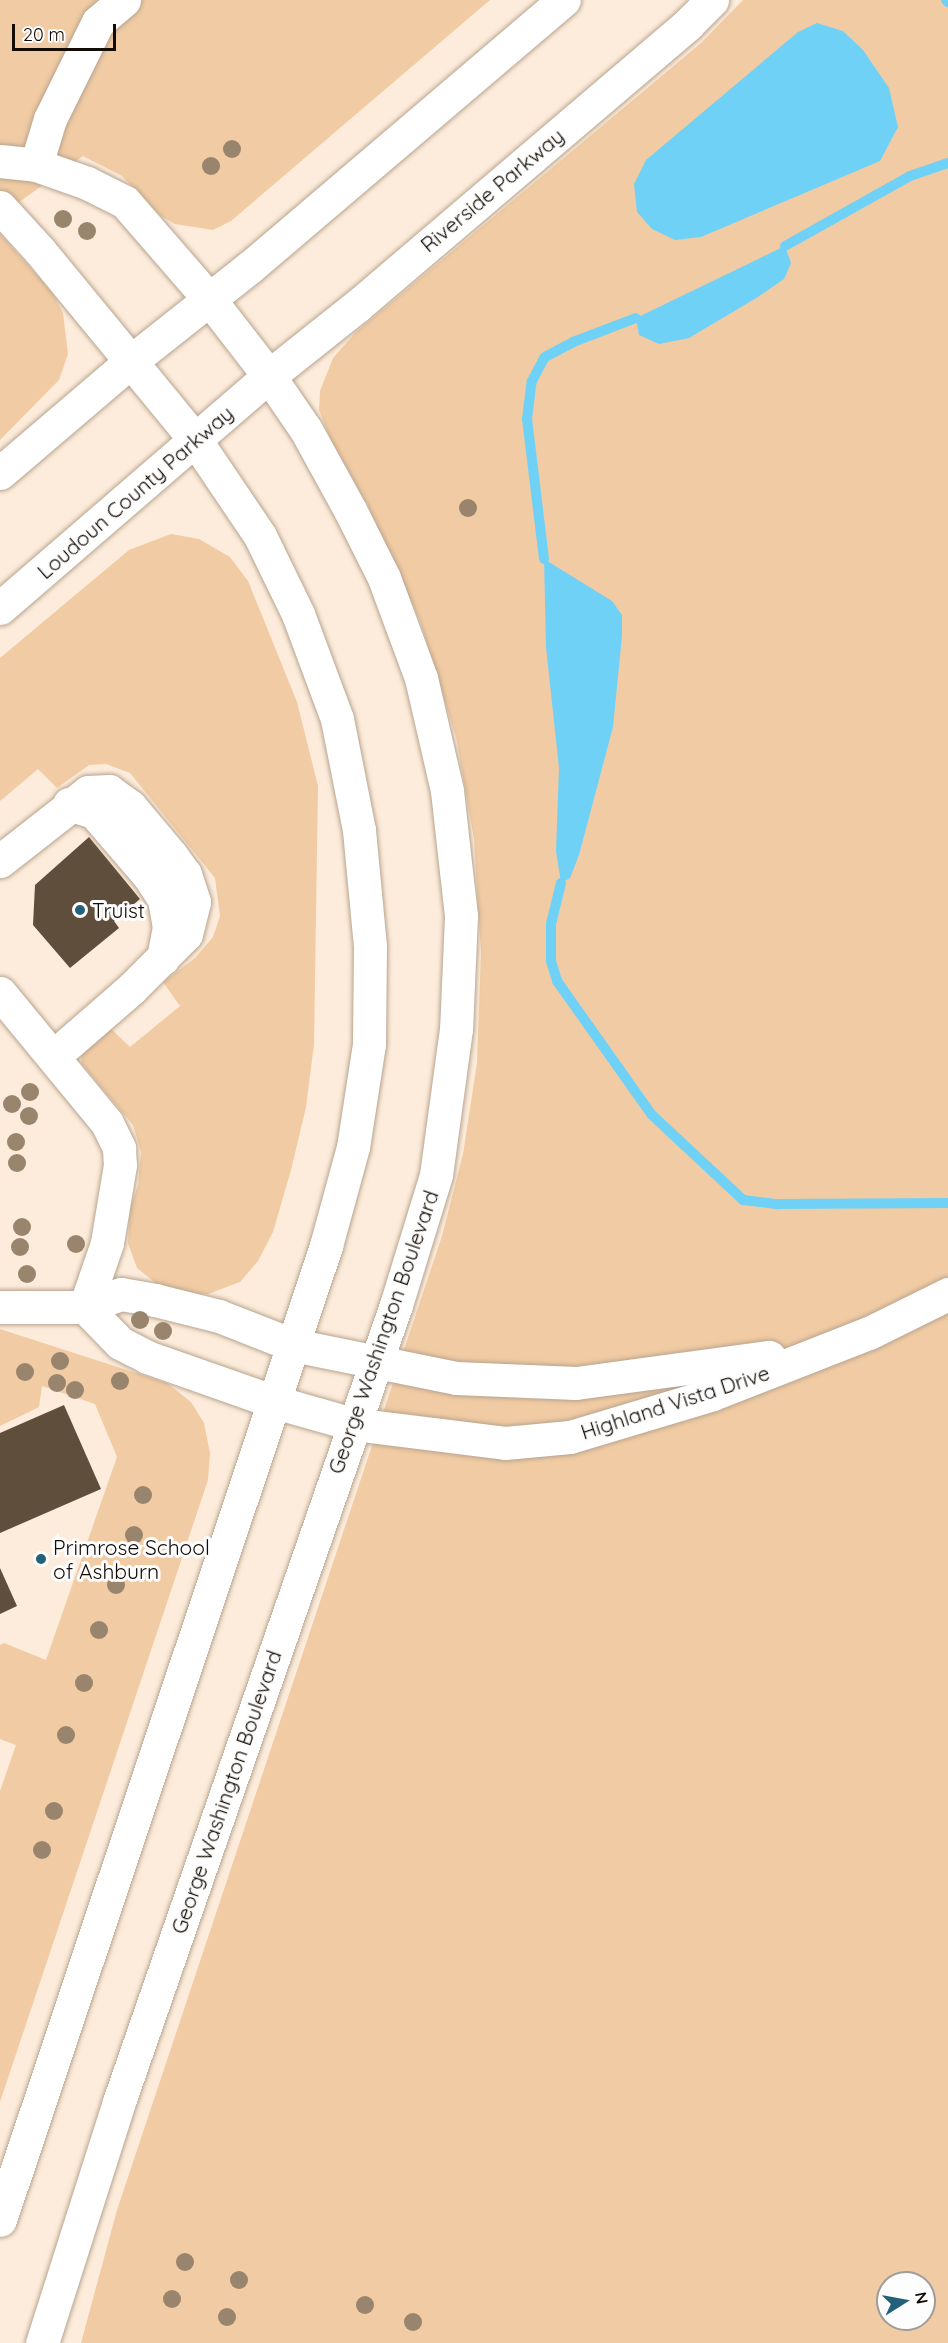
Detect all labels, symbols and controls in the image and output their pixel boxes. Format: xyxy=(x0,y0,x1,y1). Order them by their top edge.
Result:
scale bar xyxy=(15,12,118,50)
text: 20 m xyxy=(23,23,65,46)
street label: Riverside Parkway xyxy=(415,123,569,257)
street label: Loudoun County Parkway xyxy=(32,400,238,584)
place label: Truist xyxy=(92,897,145,923)
marker: Truist xyxy=(73,903,87,917)
street label: George Washington Boulevard xyxy=(323,1187,443,1477)
street label: Highland Vista Drive xyxy=(577,1360,773,1444)
place label: Primrose School of Ashburn xyxy=(53,1534,210,1584)
marker: Primrose School of Ashburn xyxy=(34,1552,48,1566)
street label: George Washington Boulevard xyxy=(166,1647,286,1937)
north arrow xyxy=(876,2271,936,2331)
text: N xyxy=(911,2290,933,2306)

